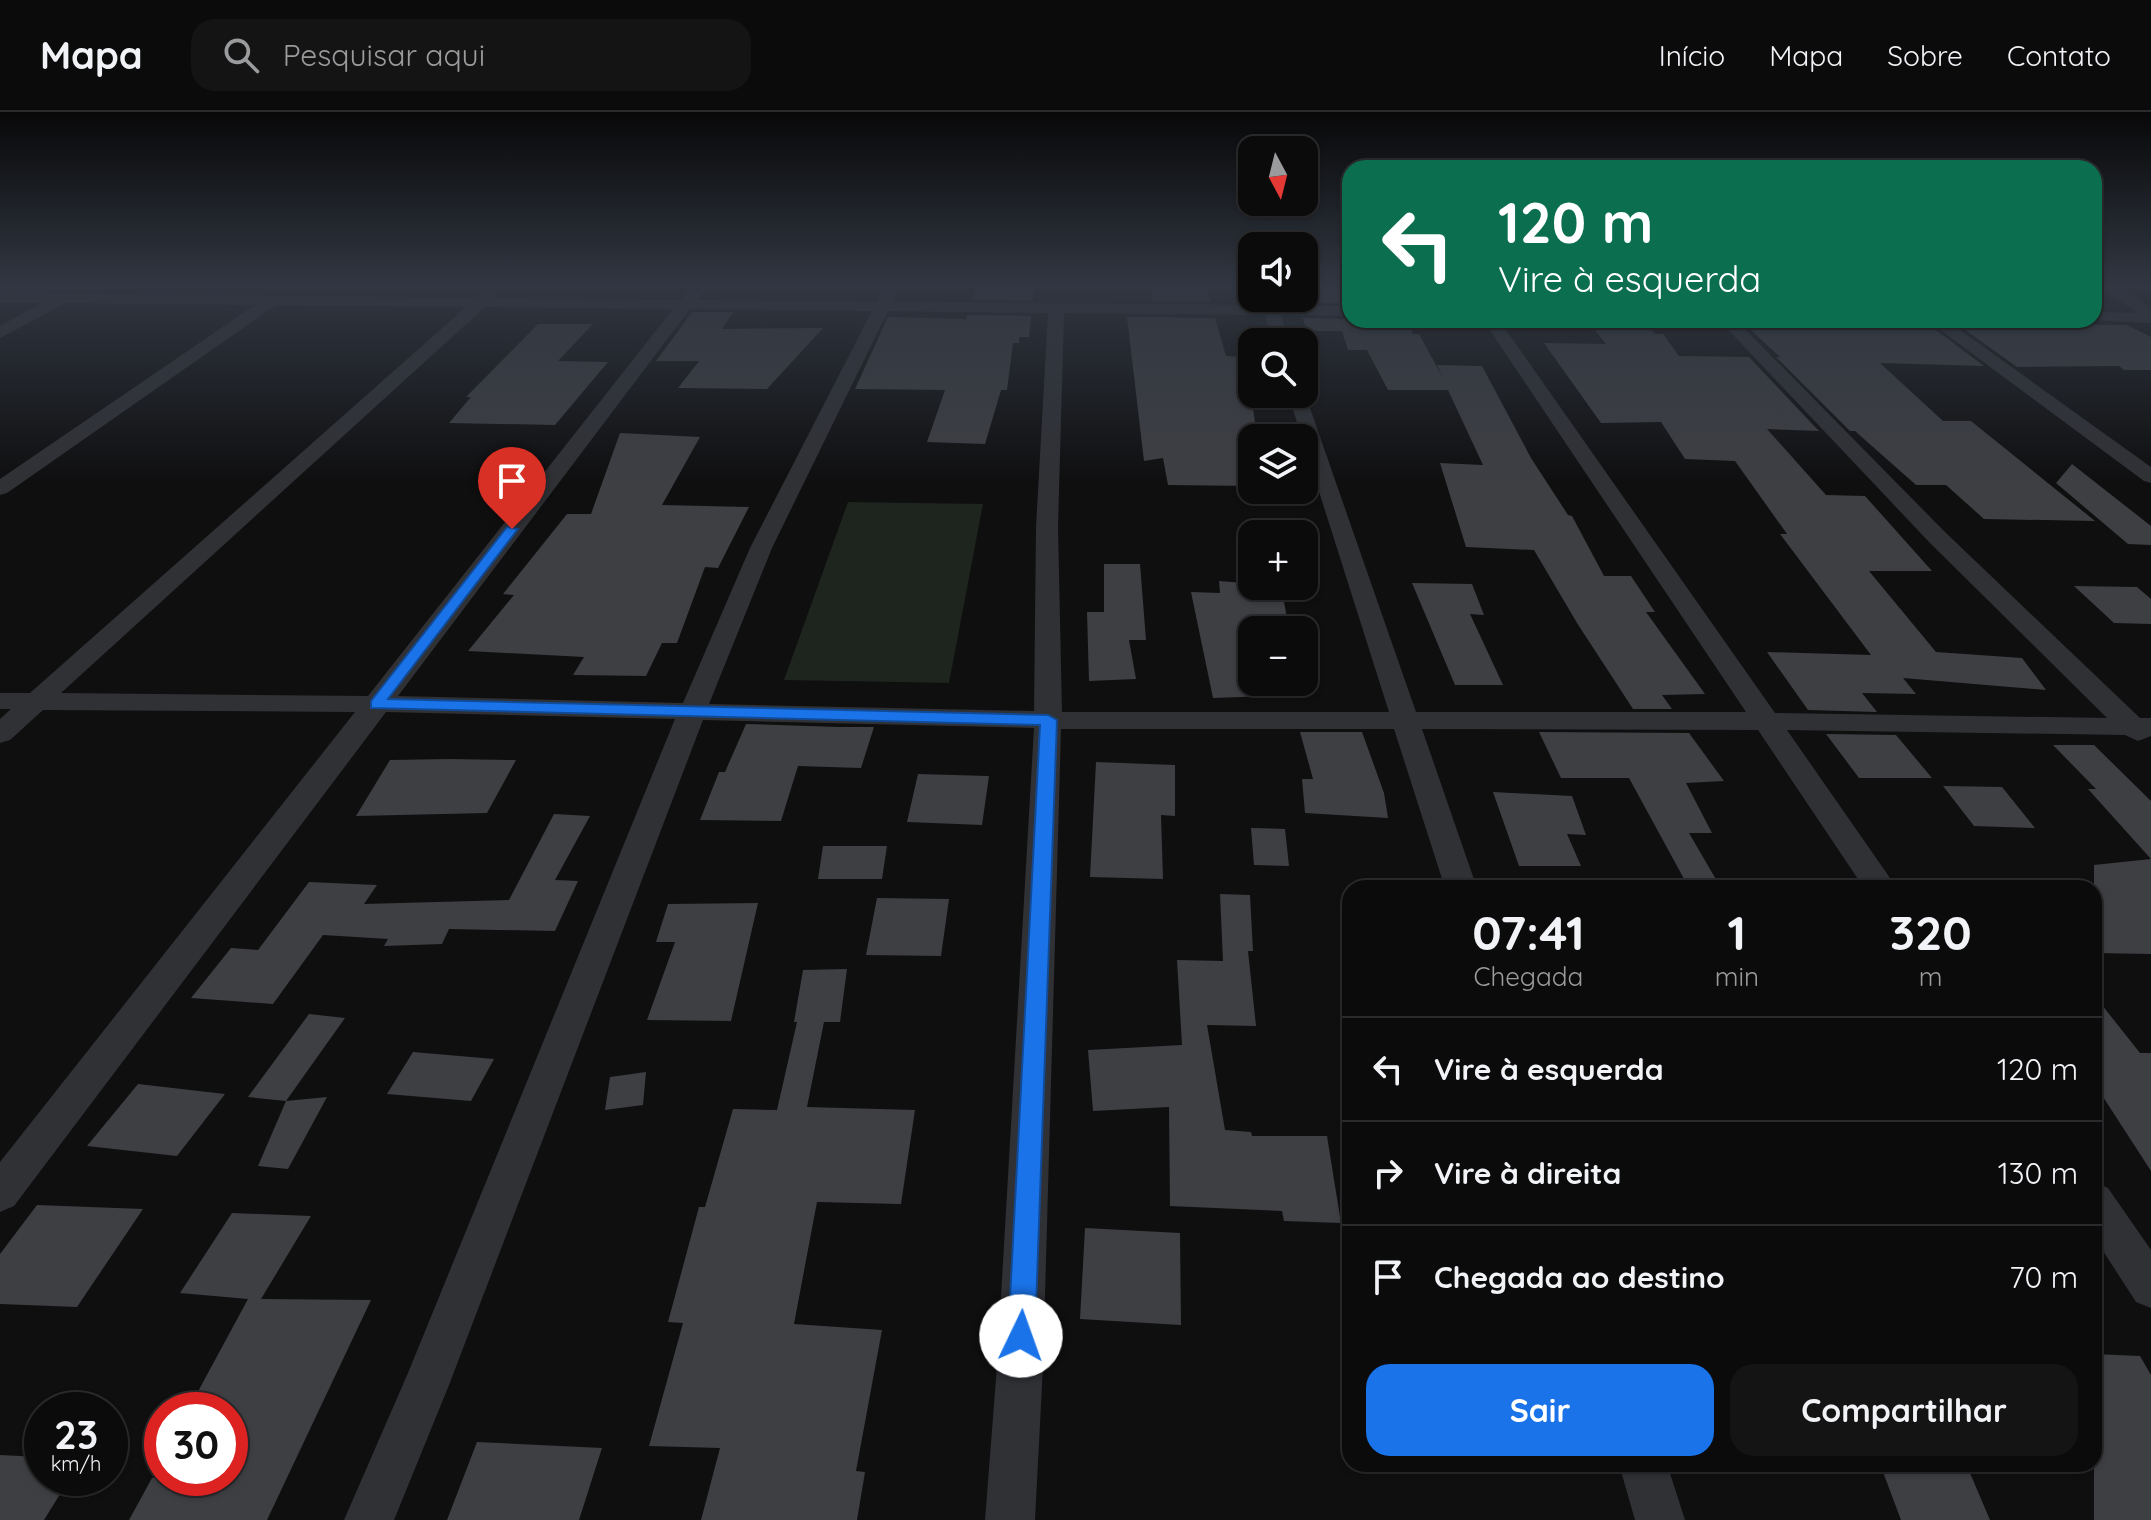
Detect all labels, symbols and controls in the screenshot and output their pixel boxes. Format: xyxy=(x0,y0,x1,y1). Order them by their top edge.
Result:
search box xyxy=(191,19,751,91)
text: Mapa xyxy=(40,31,143,79)
icon: search xyxy=(219,33,263,77)
text: Pesquisar aqui xyxy=(283,36,485,74)
text: Início xyxy=(1659,38,1725,73)
text: Mapa xyxy=(1769,38,1843,73)
text: Sobre xyxy=(1887,38,1963,73)
text: Contato xyxy=(2007,38,2111,73)
north arrow xyxy=(1238,136,1318,216)
map controls xyxy=(1238,136,1318,696)
text: 120 m xyxy=(1498,187,1653,257)
icon: left xyxy=(1366,192,1470,296)
button: sound xyxy=(1238,232,1318,312)
text: Vire à esquerda xyxy=(1498,256,1761,301)
button: search xyxy=(1238,328,1318,408)
button: layers xyxy=(1238,424,1318,504)
pin xyxy=(478,447,546,529)
icon: arrive xyxy=(490,459,534,503)
button: + xyxy=(1238,520,1318,600)
button: − xyxy=(1238,616,1318,696)
text: 07:41 xyxy=(1472,902,1585,962)
text: 1 xyxy=(1728,902,1746,962)
text: 320 xyxy=(1889,902,1972,962)
text: Chegada xyxy=(1474,960,1583,993)
text: min xyxy=(1715,960,1759,993)
text: m xyxy=(1919,960,1942,993)
icon: left xyxy=(1366,1047,1410,1091)
text: Vire à esquerda xyxy=(1434,1050,1663,1088)
text: 120 m xyxy=(1997,1050,2078,1088)
icon: right xyxy=(1366,1151,1410,1195)
text: Vire à direita xyxy=(1434,1154,1621,1192)
text: 130 m xyxy=(1998,1154,2078,1192)
icon: arrive xyxy=(1366,1255,1410,1299)
text: Chegada ao destino xyxy=(1434,1258,1725,1296)
text: 70 m xyxy=(2009,1258,2078,1296)
position arrow xyxy=(979,1294,1063,1378)
button: Sair xyxy=(1366,1364,1714,1456)
button: Compartilhar xyxy=(1730,1364,2078,1456)
speed limit sign: 30 xyxy=(144,1392,248,1496)
text: 23 xyxy=(54,1409,98,1459)
text: km/h xyxy=(51,1451,101,1476)

